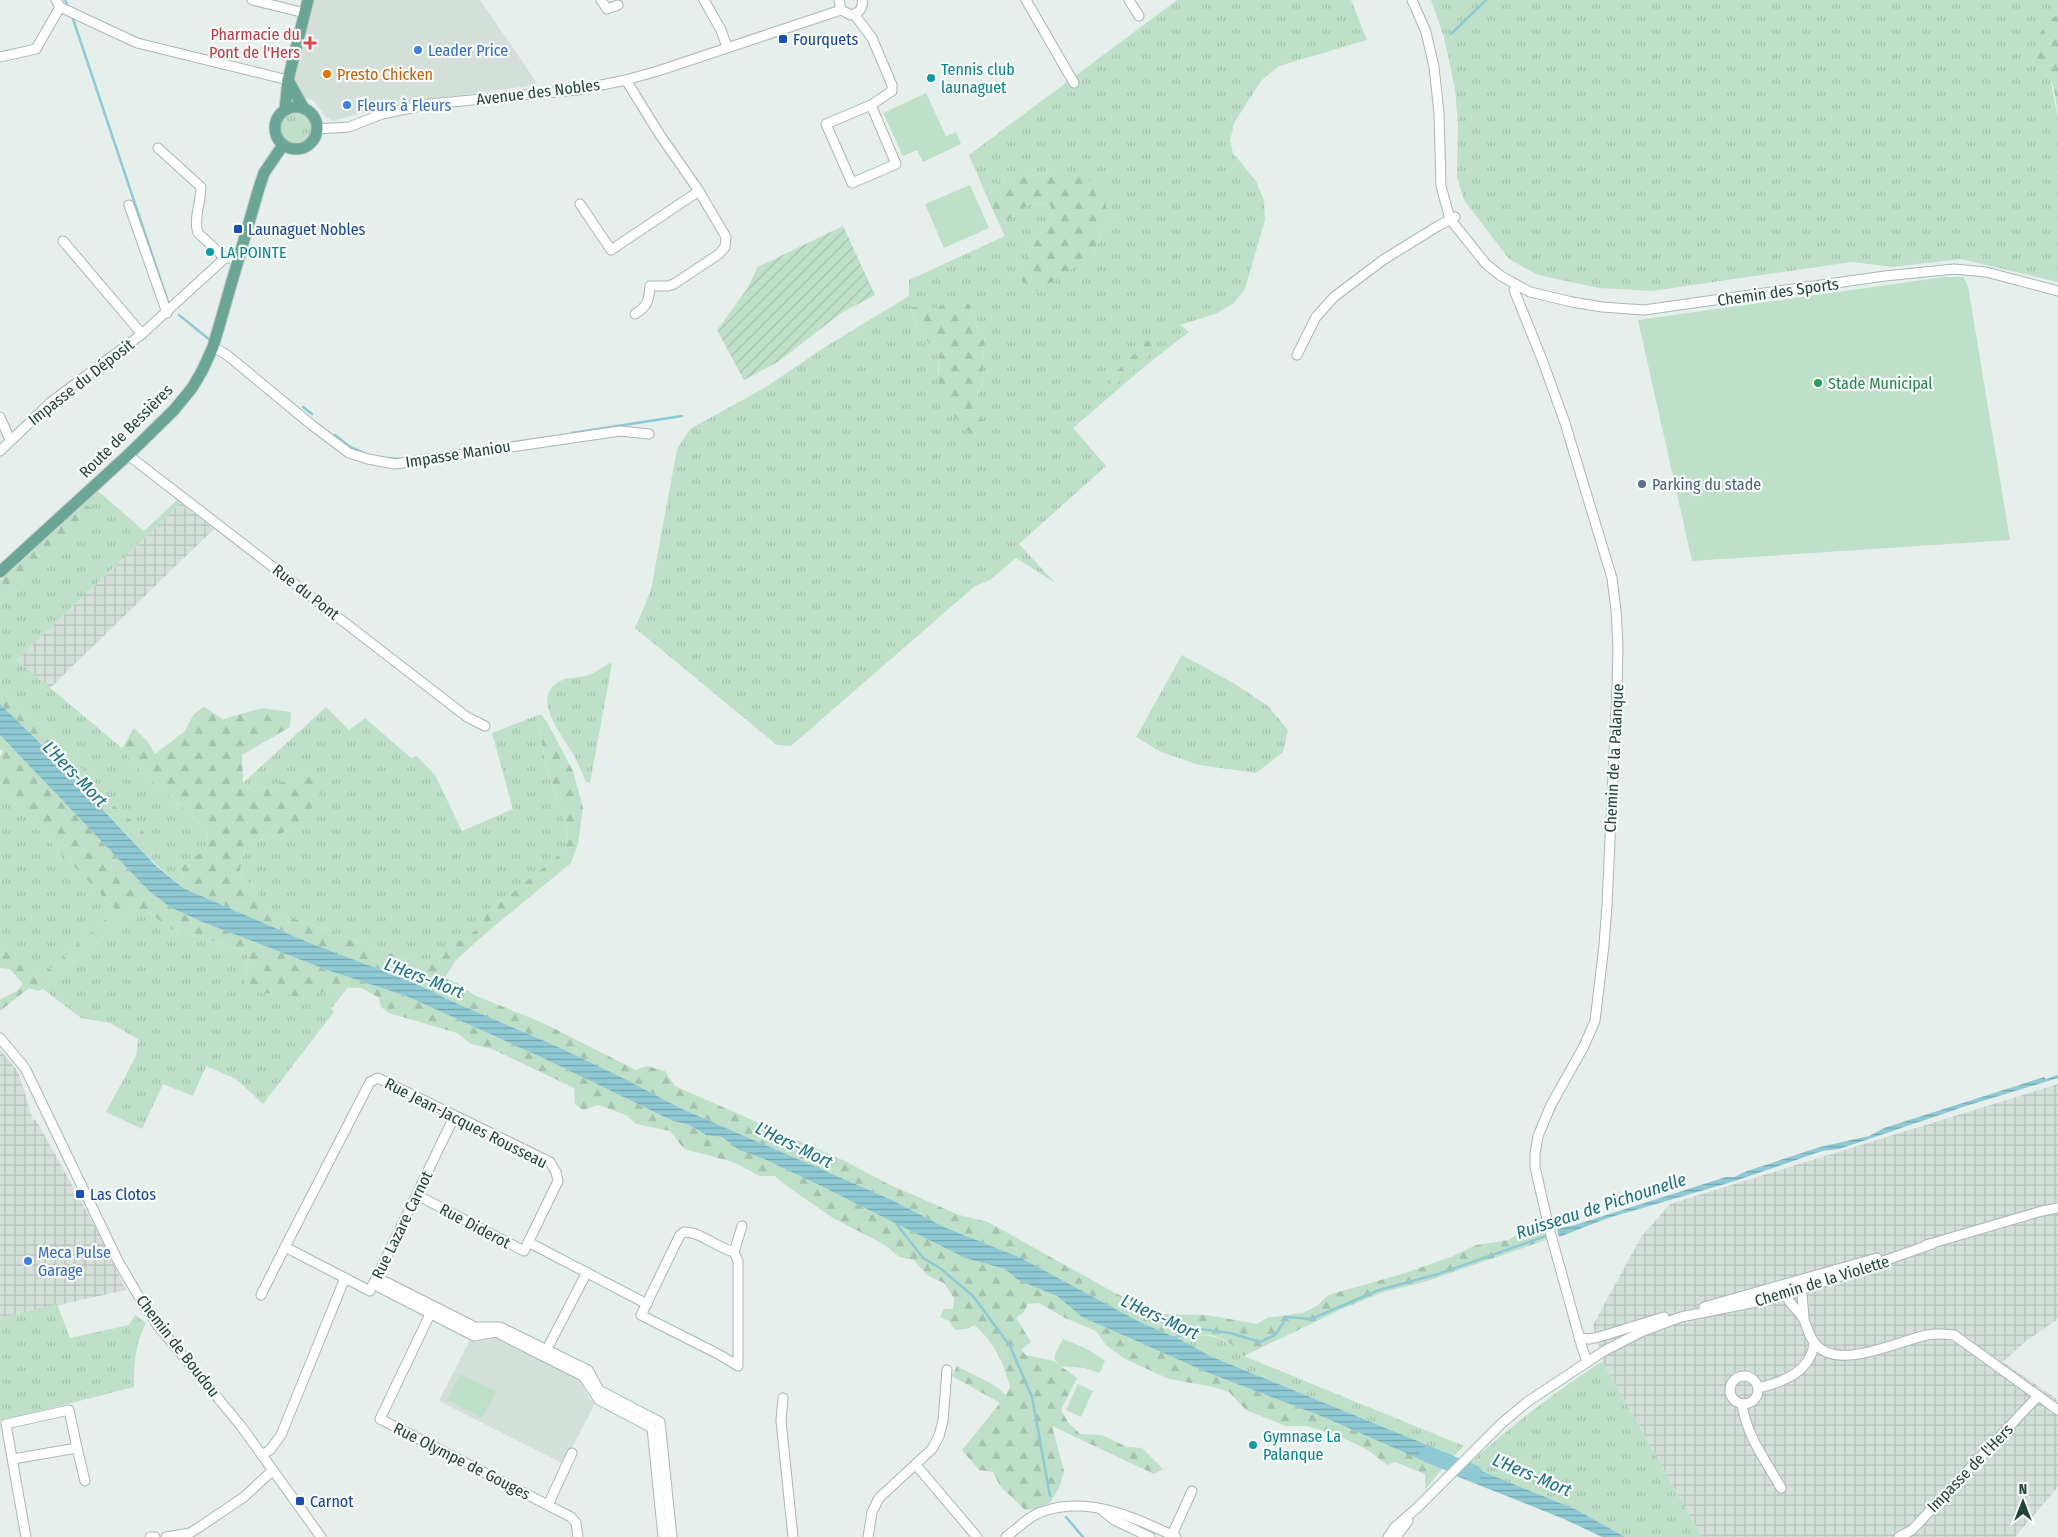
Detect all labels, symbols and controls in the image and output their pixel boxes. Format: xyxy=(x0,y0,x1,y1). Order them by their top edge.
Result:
place label: Pharmacie du Pont de l'Hers xyxy=(209,25,300,62)
place label: Fourquets xyxy=(793,30,858,49)
marker: Fourquets xyxy=(777,33,789,45)
marker: Pharmacie du Pont de l'Hers xyxy=(304,37,316,49)
place label: Leader Price xyxy=(428,41,508,60)
marker: Leader Price xyxy=(412,44,424,56)
place label: Tennis club launaguet xyxy=(941,60,1015,97)
place label: Presto Chicken xyxy=(337,65,433,84)
marker: Presto Chicken xyxy=(321,68,333,80)
marker: Tennis club launaguet xyxy=(925,72,937,84)
street label: Avenue des Nobles xyxy=(475,75,601,109)
place label: Fleurs à Fleurs xyxy=(357,96,451,115)
marker: Fleurs à Fleurs xyxy=(341,99,353,111)
place label: Launaguet Nobles xyxy=(248,220,366,239)
marker: Launaguet Nobles xyxy=(232,223,244,235)
place label: LA POINTE xyxy=(220,243,287,262)
marker: LA POINTE xyxy=(204,246,216,258)
street label: Chemin des Sports xyxy=(1716,274,1840,310)
street label: Impasse du Déposit xyxy=(24,334,138,429)
place label: Stade Municipal xyxy=(1828,374,1933,393)
marker: Stade Municipal xyxy=(1812,377,1824,389)
street label: Route de Bessières xyxy=(75,380,177,482)
street label: Impasse Maniou xyxy=(404,436,512,472)
place label: Parking du stade xyxy=(1652,475,1761,494)
marker: Parking du stade xyxy=(1636,478,1648,490)
street label: Rue du Pont xyxy=(269,560,344,624)
street label: Chemin de la Palanque xyxy=(1601,683,1627,833)
water label: L'Hers-Mort xyxy=(38,736,112,812)
water label: L'Hers-Mort xyxy=(381,953,467,1003)
street label: Rue Jean-Jacques Rousseau xyxy=(382,1074,550,1172)
water label: L'Hers-Mort xyxy=(752,1117,836,1173)
street label: Rue Lazare Carnot xyxy=(368,1167,437,1282)
water label: Ruisseau de Pichounelle xyxy=(1513,1168,1689,1244)
place label: Las Clotos xyxy=(90,1185,156,1204)
marker: Las Clotos xyxy=(74,1188,86,1200)
street label: Rue Diderot xyxy=(436,1199,514,1253)
place label: Meca Pulse Garage xyxy=(38,1243,111,1280)
street label: Chemin de la Violette xyxy=(1752,1251,1892,1310)
marker: Meca Pulse Garage xyxy=(22,1255,34,1267)
water label: L'Hers-Mort xyxy=(1118,1289,1203,1345)
street label: Chemin de Boudou xyxy=(132,1291,224,1401)
street label: Rue Olympe de Gouges xyxy=(391,1418,534,1504)
street label: Impasse de l'Hers xyxy=(1923,1420,2017,1516)
place label: Gymnase La Palanque xyxy=(1263,1427,1341,1464)
marker: Gymnase La Palanque xyxy=(1247,1439,1259,1451)
water label: L'Hers-Mort xyxy=(1489,1449,1575,1501)
north arrow xyxy=(1998,1477,2048,1527)
text: N xyxy=(2019,1481,2027,1498)
place label: Carnot xyxy=(310,1492,354,1511)
marker: Carnot xyxy=(294,1495,306,1507)

